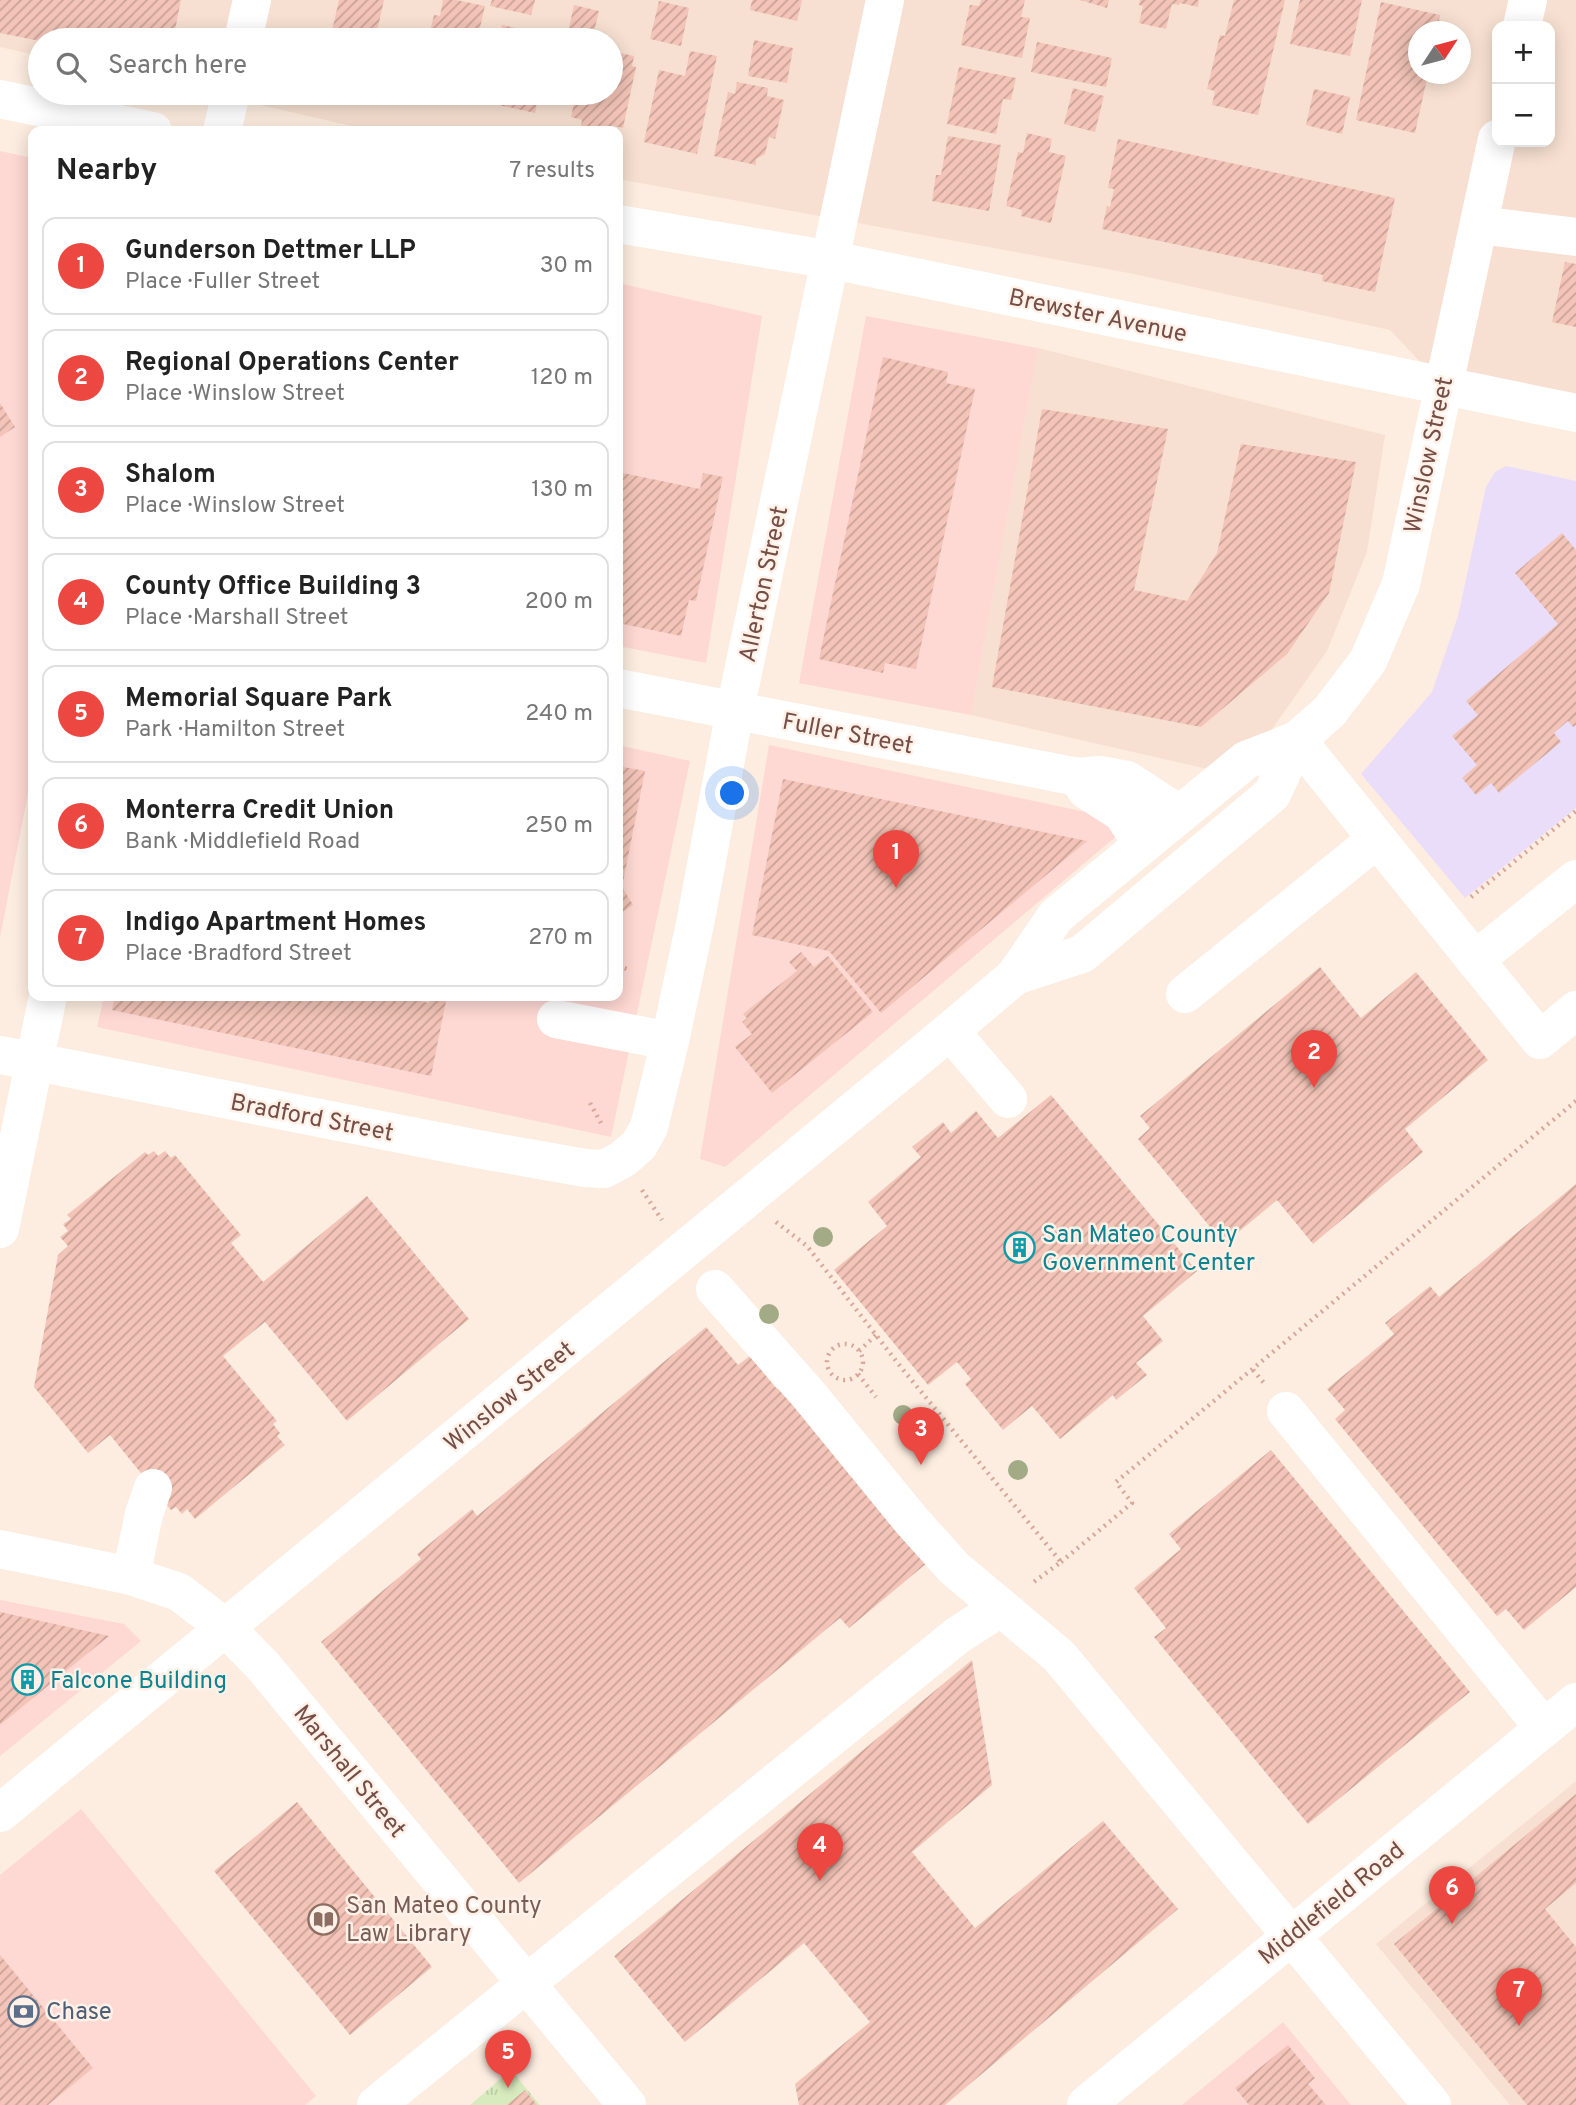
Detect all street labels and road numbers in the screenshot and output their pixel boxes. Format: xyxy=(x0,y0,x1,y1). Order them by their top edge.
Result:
street label: Brewster Avenue xyxy=(1006,283,1189,350)
street label: Winslow Street xyxy=(1399,374,1461,536)
street label: Allerton Street xyxy=(734,504,796,665)
street label: Fuller Street xyxy=(780,708,916,762)
street label: Bradford Street xyxy=(227,1088,396,1149)
street label: Winslow Street xyxy=(439,1336,582,1459)
street label: Marshall Street xyxy=(286,1700,411,1845)
street label: Middlefield Road xyxy=(1253,1837,1411,1973)

